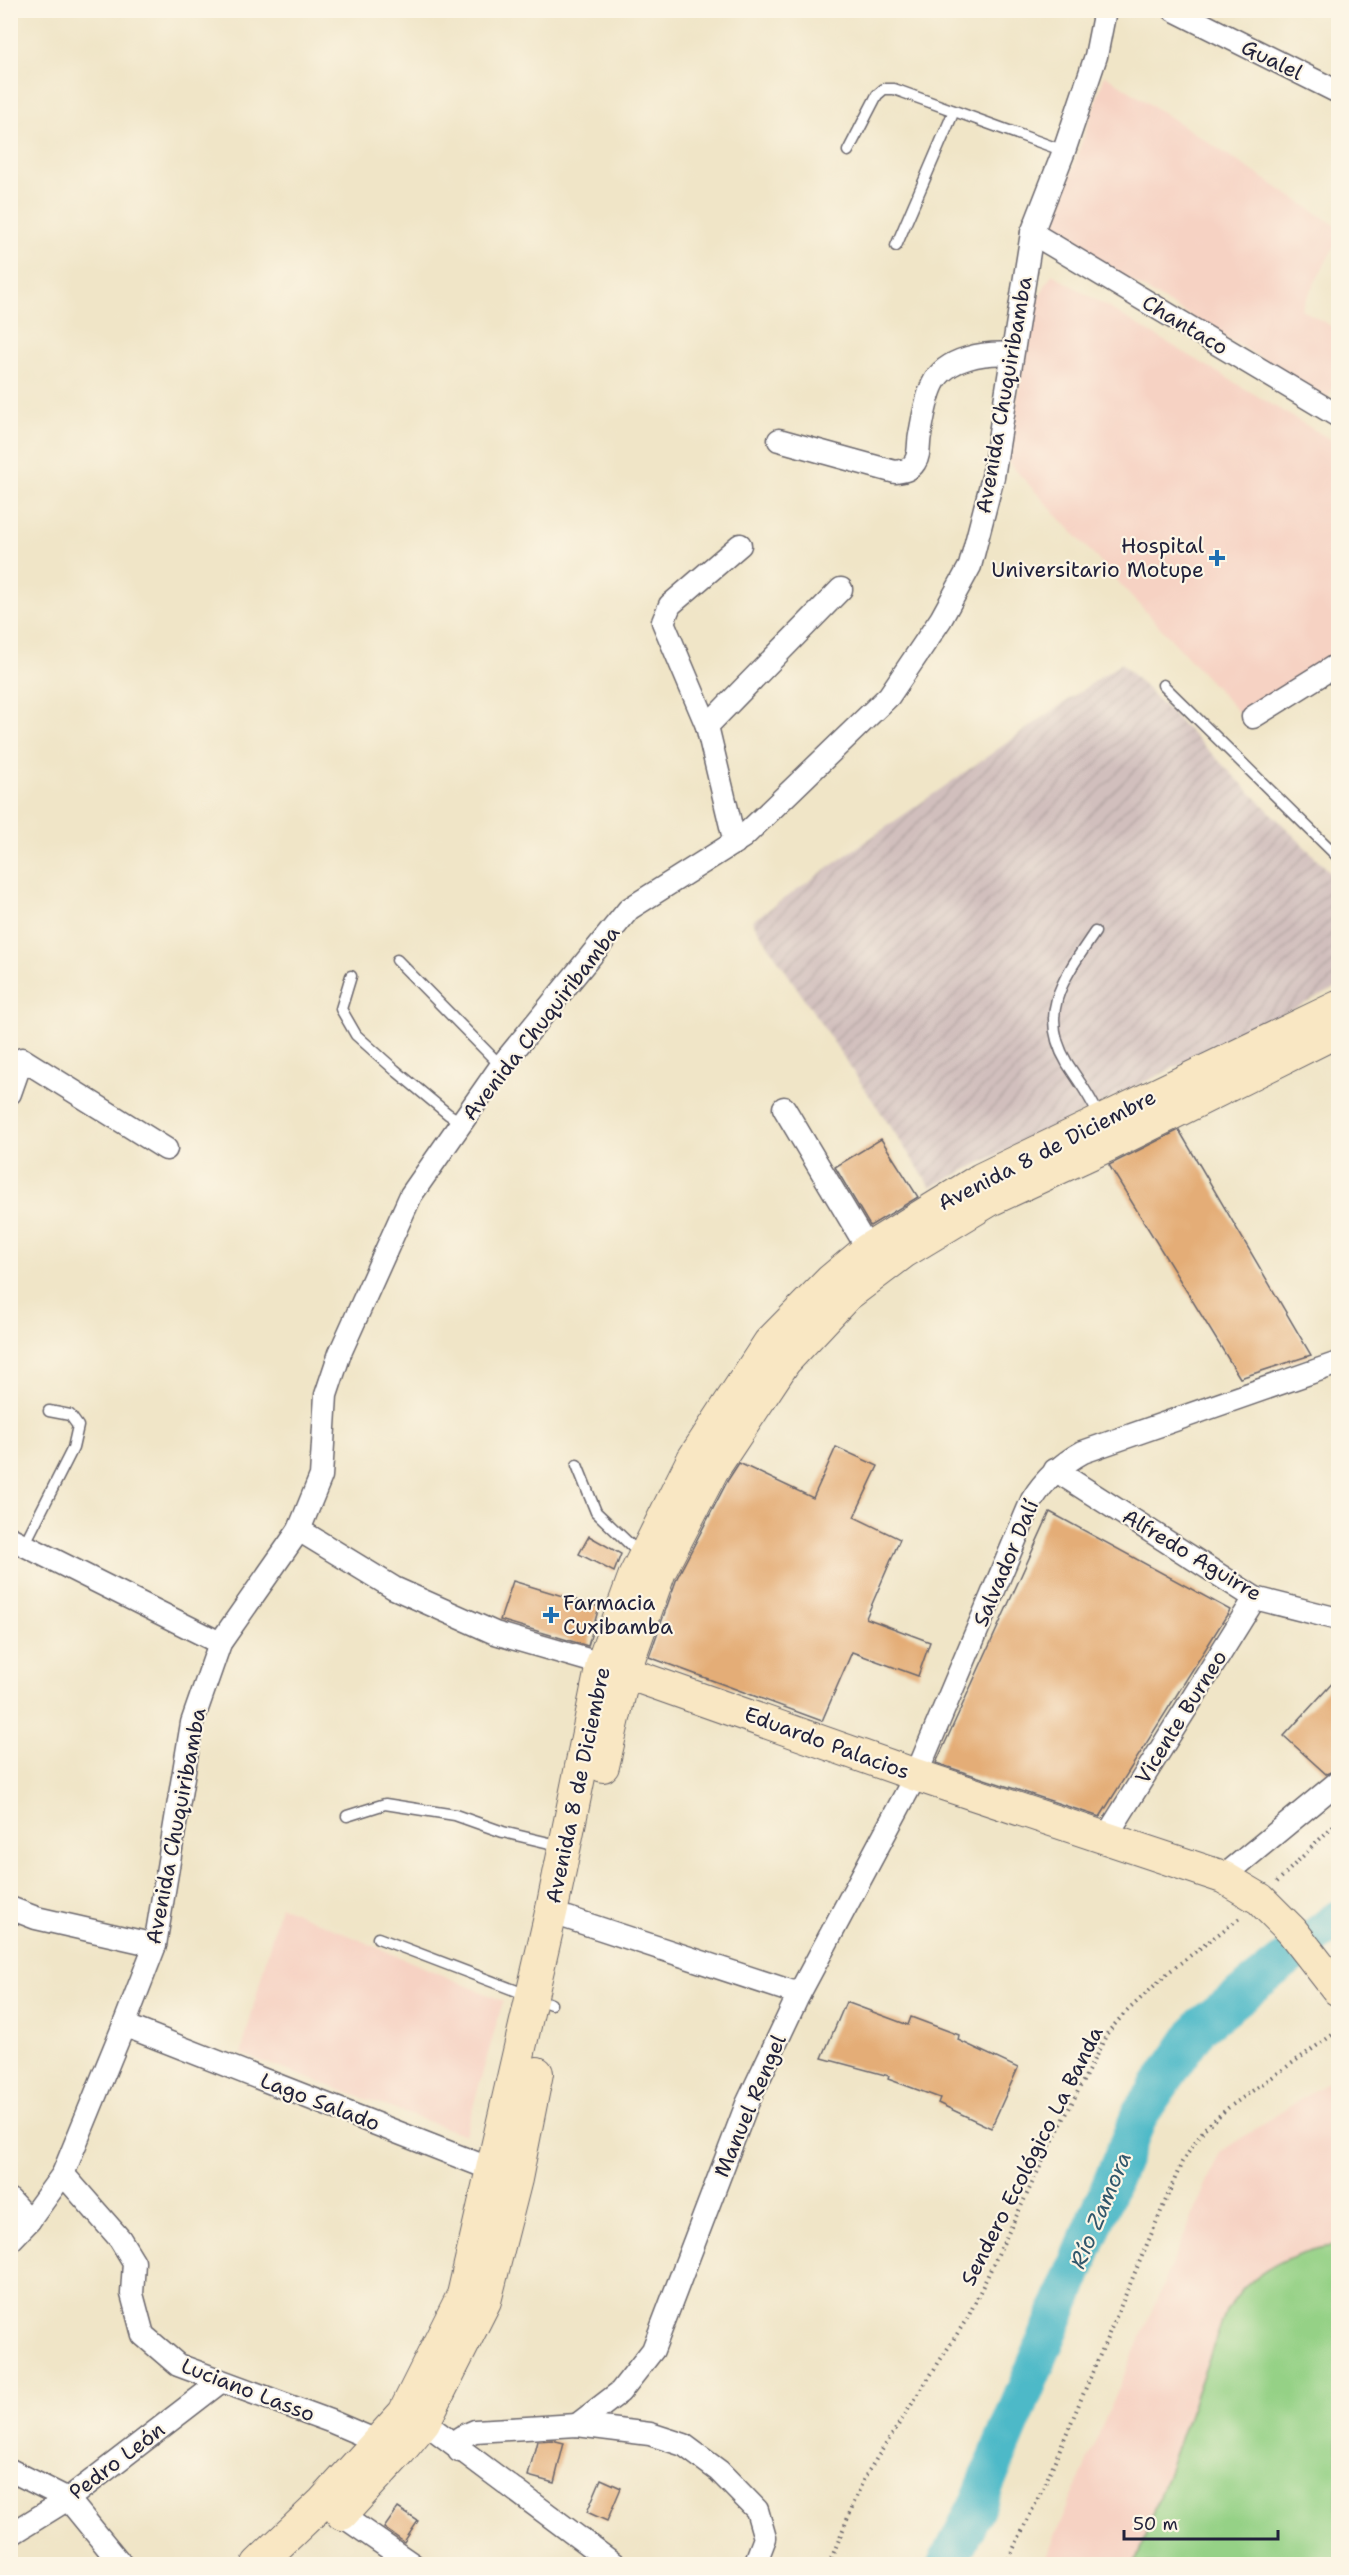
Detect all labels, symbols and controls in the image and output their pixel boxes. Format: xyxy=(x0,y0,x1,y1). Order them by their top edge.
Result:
street label: Gualel xyxy=(1237,33,1308,87)
street label: Avenida Chuquiribamba xyxy=(969,274,1039,516)
street label: Chantaco xyxy=(1137,288,1233,362)
place label: Hospital Universitario Motupe xyxy=(991,532,1205,584)
marker: Hospital Universitario Motupe xyxy=(1208,549,1226,567)
street label: Avenida Chuquiribamba xyxy=(456,920,626,1126)
street label: Avenida 8 de Diciembre xyxy=(933,1083,1161,1217)
street label: Salvador Dalí xyxy=(967,1495,1045,1631)
street label: Alfredo Aguirre xyxy=(1117,1502,1267,1608)
place label: Farmacia Cuxibamba xyxy=(563,1589,673,1641)
marker: Farmacia Cuxibamba xyxy=(544,1608,558,1622)
street label: Vicente Burneo xyxy=(1129,1645,1233,1789)
street label: Avenida 8 de Diciembre xyxy=(539,1664,617,1906)
street label: Eduardo Palacios xyxy=(741,1700,913,1786)
street label: Avenida Chuquiribamba xyxy=(139,1705,213,1947)
street label: Sendero Ecológico La Banda xyxy=(954,2022,1110,2290)
street label: Manuel Rengel xyxy=(707,2030,793,2182)
street label: Lago Salado xyxy=(256,2066,384,2138)
water label: Río Zamora xyxy=(1063,2147,1138,2273)
street label: Luciano Lasso xyxy=(177,2352,319,2428)
street label: Pedro León xyxy=(63,2416,171,2506)
scale bar xyxy=(1124,2503,1278,2541)
text: 50 m xyxy=(1133,2512,1178,2536)

